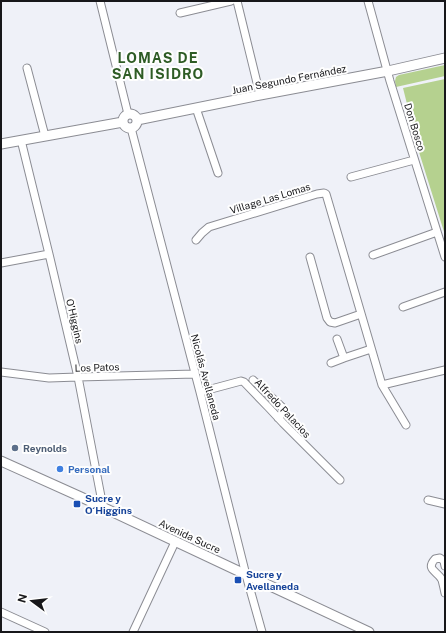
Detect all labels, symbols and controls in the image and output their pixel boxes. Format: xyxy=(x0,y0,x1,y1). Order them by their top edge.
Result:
district label: LOMAS DE SAN ISIDRO xyxy=(112,50,204,82)
street label: Juan Segundo Fernández xyxy=(231,62,347,96)
street label: Don Bosco xyxy=(402,102,428,153)
street label: Village Las Lomas xyxy=(228,180,312,216)
street label: O'Higgins xyxy=(64,297,86,345)
street label: Nicolás Avellaneda xyxy=(189,333,223,421)
street label: Los Patos xyxy=(74,360,120,374)
street label: Alfredo Palacios xyxy=(253,376,313,440)
place label: Reynolds xyxy=(23,442,67,454)
marker: Reynolds xyxy=(10,443,20,453)
place label: Personal xyxy=(68,463,110,475)
marker: Personal xyxy=(55,464,65,474)
place label: Sucre y O´Higgins xyxy=(85,492,132,516)
marker: Sucre y O´Higgins xyxy=(72,499,82,509)
street label: Avenida Sucre xyxy=(157,516,223,556)
place label: Sucre y Avellaneda xyxy=(246,568,299,592)
marker: Sucre y Avellaneda xyxy=(233,575,243,585)
north arrow xyxy=(12,581,52,621)
text: N xyxy=(15,593,29,604)

